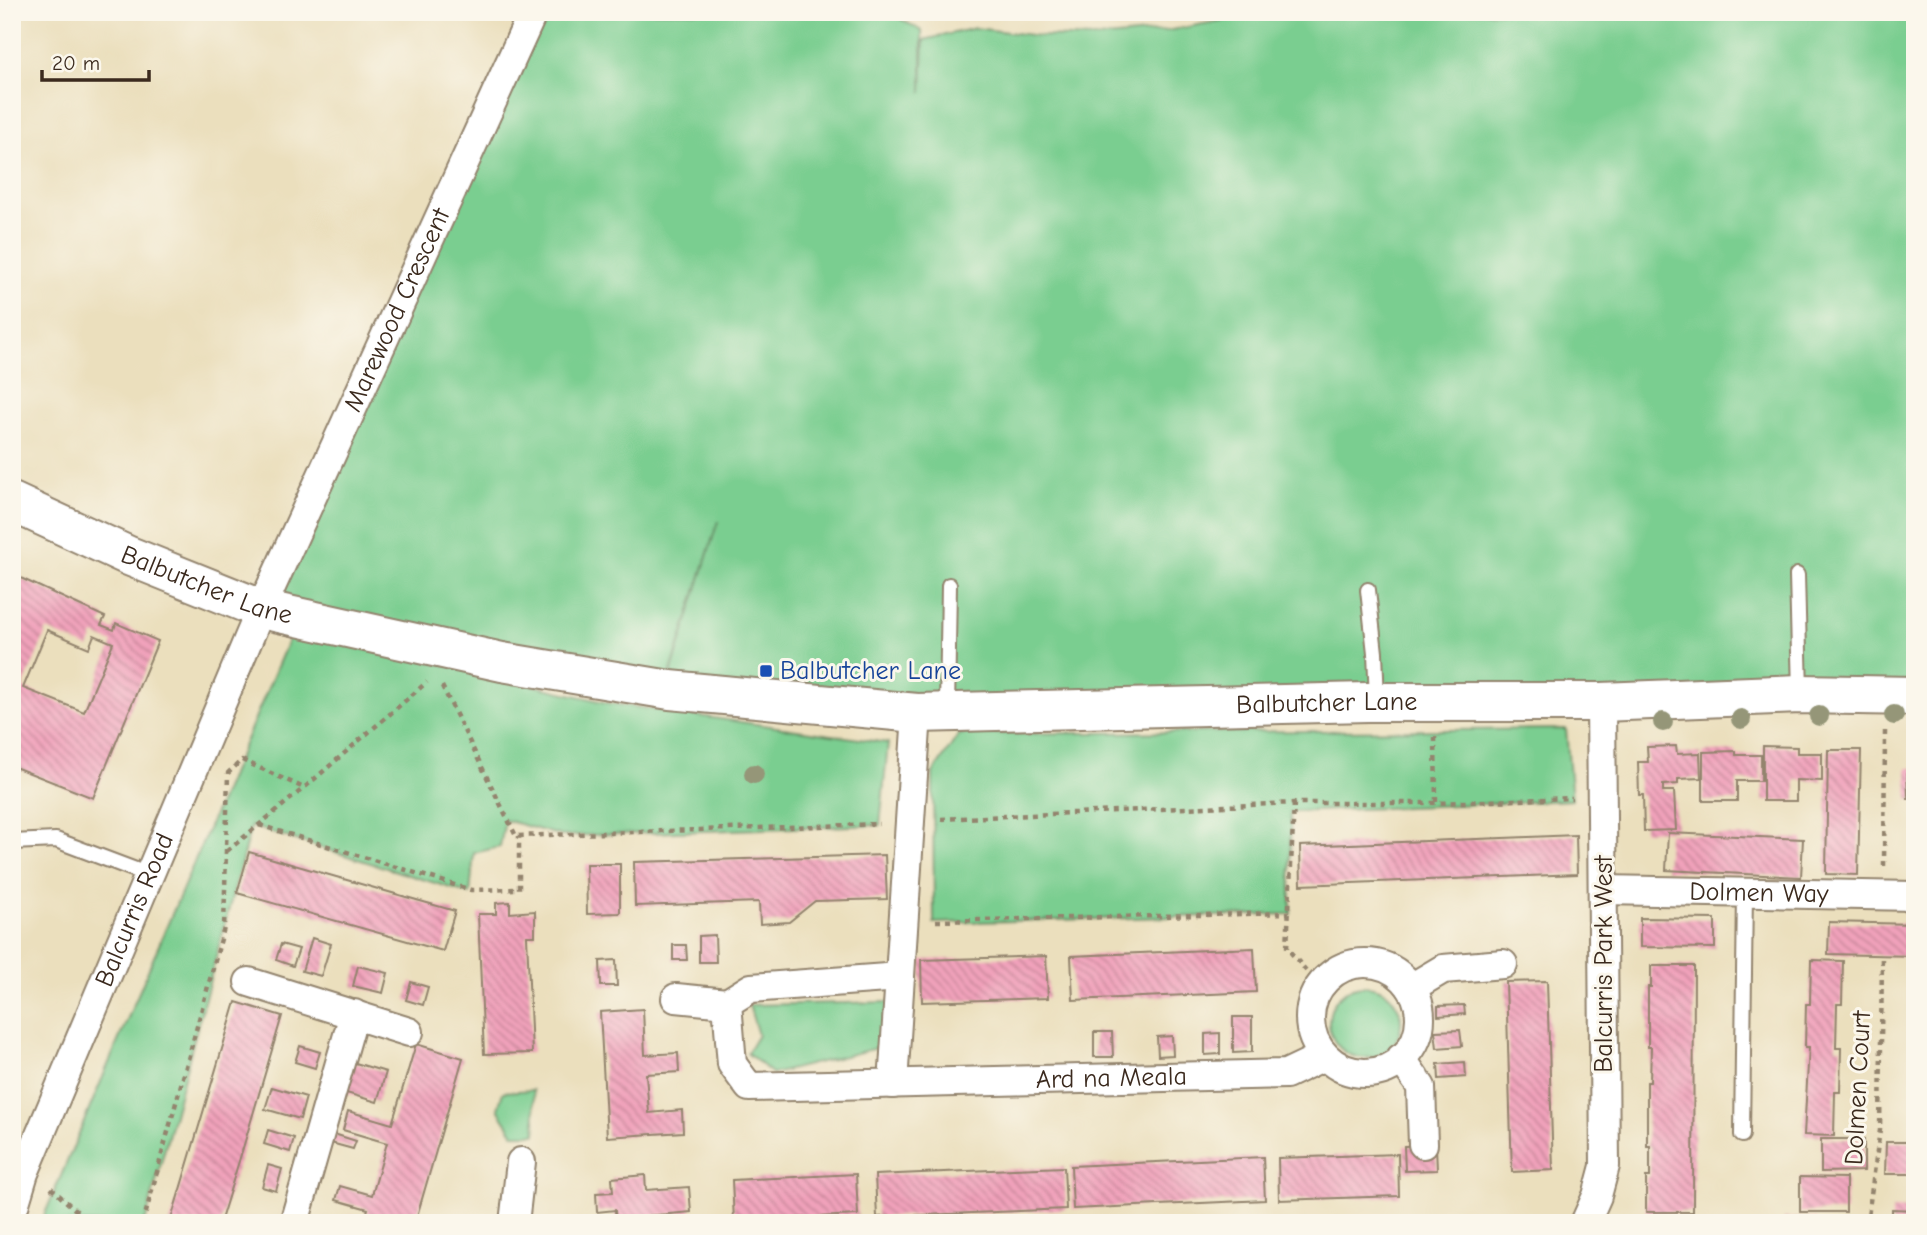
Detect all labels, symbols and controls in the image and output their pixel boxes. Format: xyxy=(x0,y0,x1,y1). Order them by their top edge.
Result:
scale bar xyxy=(42,38,149,82)
text: 20 m xyxy=(52,51,100,75)
street label: Marewood Crescent xyxy=(338,202,457,416)
street label: Balbutcher Lane xyxy=(117,539,295,630)
place label: Balbutcher Lane xyxy=(780,656,961,686)
marker: Balbutcher Lane xyxy=(758,663,774,679)
street label: Balbutcher Lane xyxy=(1236,687,1417,720)
street label: Balcurris Road xyxy=(89,829,180,991)
street label: Balcurris Park West xyxy=(1589,854,1619,1073)
street label: Dolmen Way xyxy=(1689,877,1829,909)
street label: Dolmen Court xyxy=(1839,1009,1877,1166)
street label: Ard na Meala xyxy=(1036,1061,1187,1095)

